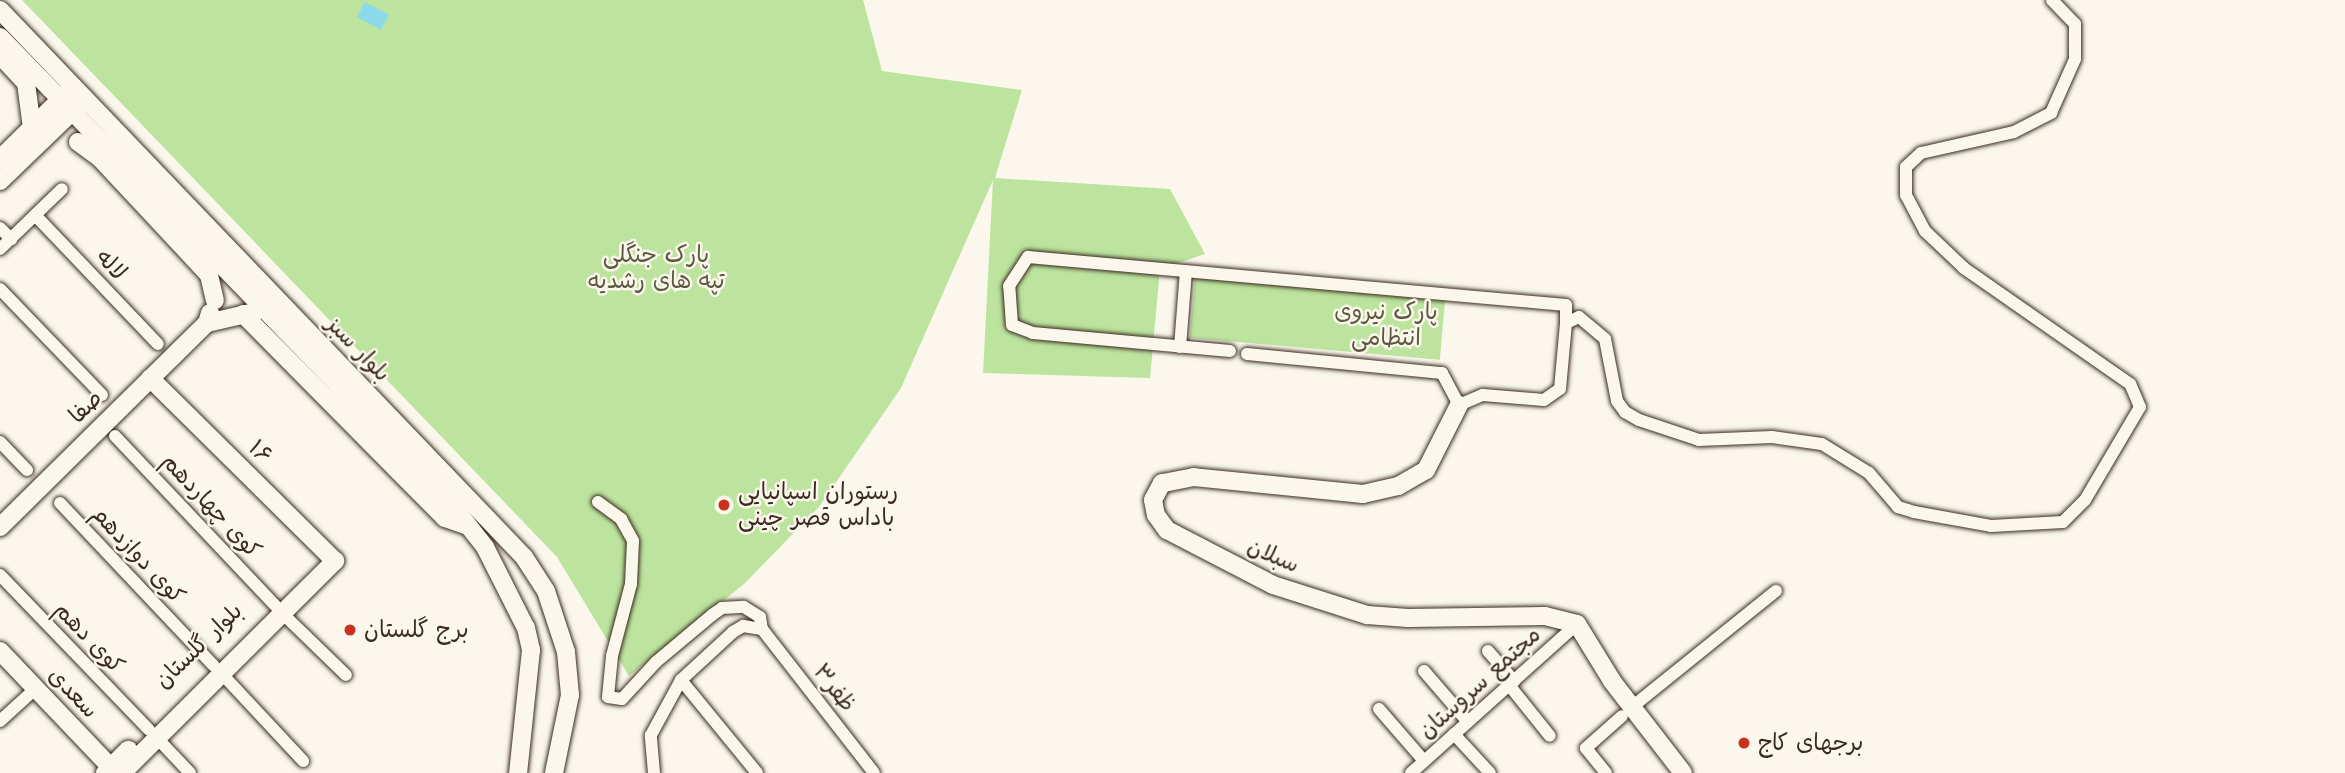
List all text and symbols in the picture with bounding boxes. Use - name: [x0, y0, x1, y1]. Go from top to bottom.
- park label: پارک جنگلی تپه های رشدیه: [587, 241, 725, 295]
- street label: لاله: [90, 244, 132, 286]
- park label: پارک نیروی انتظامی: [1334, 298, 1438, 352]
- street label: بلوار سبز: [320, 310, 396, 388]
- street label: صفا: [64, 385, 108, 429]
- street label: ۱۶: [242, 434, 278, 470]
- street label: کوی چهاردهم: [156, 448, 266, 564]
- place label: رستوران اسپانیایی باداس قصر چینی: [738, 478, 898, 532]
- marker: رستوران اسپانیایی باداس قصر چینی: [716, 497, 732, 513]
- street label: کوی دوازدهم: [86, 500, 190, 610]
- street label: سبلان: [1243, 533, 1303, 579]
- street label: کوی دهم: [48, 596, 130, 680]
- street label: بلوار گلستان: [150, 598, 248, 694]
- place label: برج گلستان: [364, 616, 469, 644]
- street label: مجتمع سروستان: [1413, 621, 1547, 745]
- marker: برج گلستان: [342, 622, 358, 638]
- street label: ظفر۳: [807, 659, 861, 717]
- street label: سعدی: [42, 662, 104, 724]
- place label: برجهای کاج: [1758, 729, 1863, 757]
- marker: برجهای کاج: [1736, 735, 1752, 751]

